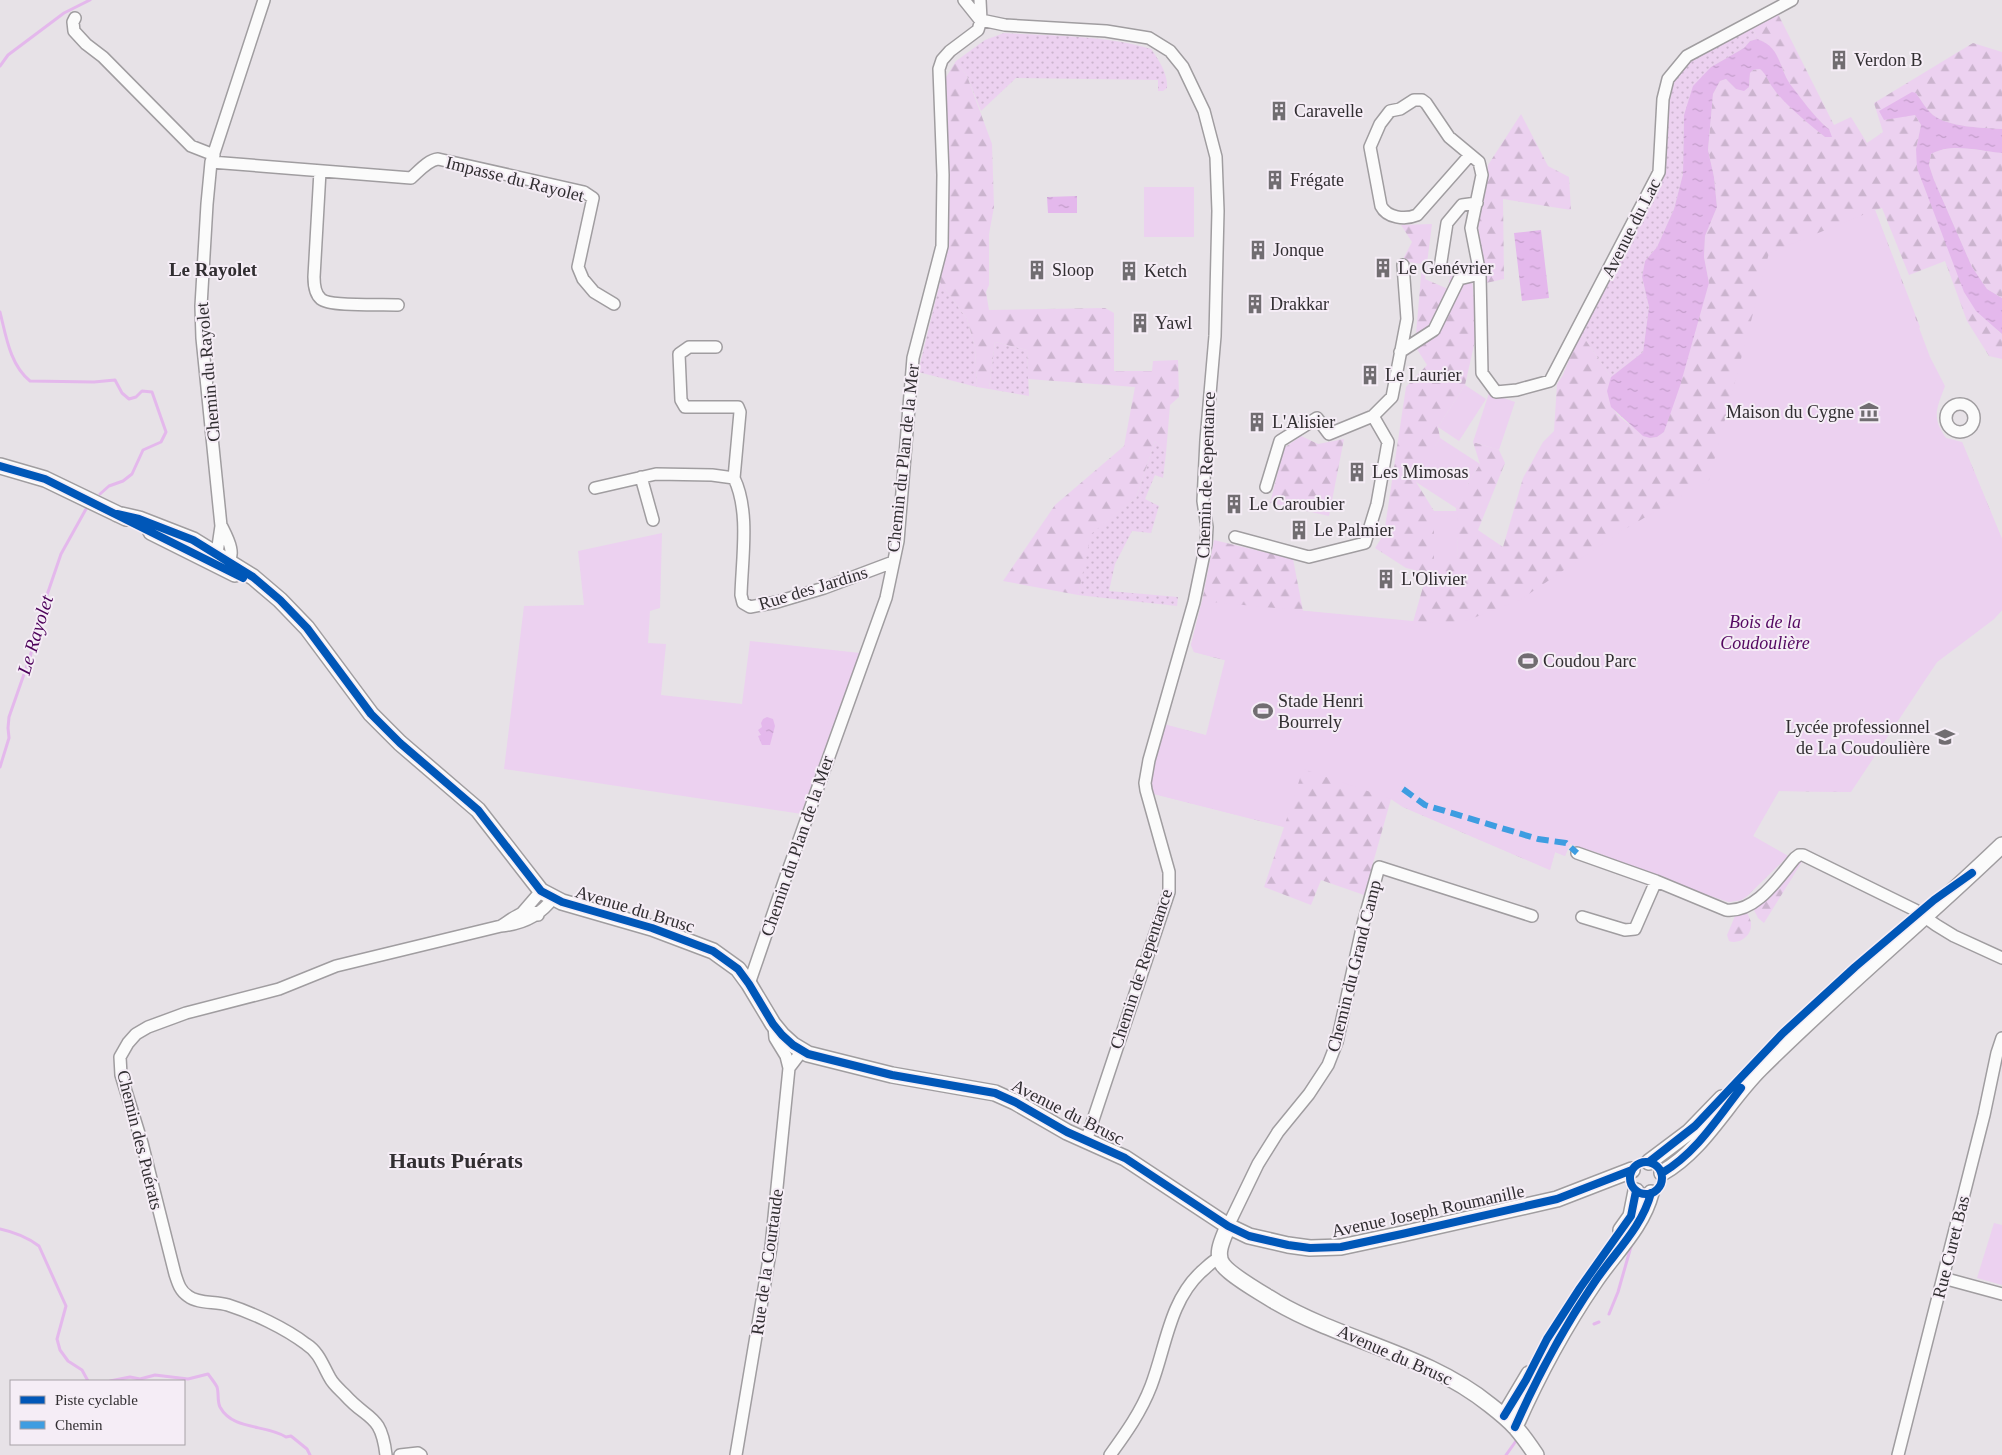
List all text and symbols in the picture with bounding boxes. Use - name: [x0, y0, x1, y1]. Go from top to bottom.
- building icon: Verdon B: [1828, 49, 1850, 71]
- place label: Verdon B: [1854, 50, 1923, 70]
- building icon: Caravelle: [1268, 100, 1290, 122]
- place label: Caravelle: [1294, 101, 1363, 121]
- street label: Impasse du Rayolet: [444, 152, 586, 206]
- building icon: Frégate: [1264, 169, 1286, 191]
- place label: Frégate: [1290, 170, 1344, 190]
- street label: Avenue du Lac: [1597, 175, 1665, 281]
- building icon: Jonque: [1247, 239, 1269, 261]
- place label: Jonque: [1273, 240, 1324, 260]
- building icon: Le Genévrier: [1372, 257, 1394, 279]
- place label: Le Genévrier: [1398, 258, 1493, 278]
- district label: Le Rayolet: [169, 259, 258, 280]
- building icon: Sloop: [1026, 259, 1048, 281]
- place label: Sloop: [1052, 260, 1094, 280]
- building icon: Ketch: [1118, 260, 1140, 282]
- place label: Ketch: [1144, 261, 1187, 281]
- building icon: Drakkar: [1244, 293, 1266, 315]
- place label: Drakkar: [1270, 294, 1329, 314]
- street label: Chemin du Rayolet: [192, 301, 224, 443]
- building icon: Yawl: [1129, 312, 1151, 334]
- place label: Yawl: [1155, 313, 1192, 333]
- street label: Chemin du Plan de la Mer: [883, 363, 923, 553]
- building icon: Le Laurier: [1359, 364, 1381, 386]
- place label: Le Laurier: [1385, 365, 1461, 385]
- street label: Chemin de Repentance: [1193, 391, 1219, 559]
- museum icon: Maison du Cygne: [1858, 401, 1880, 423]
- place label: Maison du Cygne: [1726, 402, 1854, 422]
- building icon: L'Alisier: [1246, 411, 1268, 433]
- place label: L'Alisier: [1272, 412, 1335, 432]
- building icon: Les Mimosas: [1346, 461, 1368, 483]
- place label: Les Mimosas: [1372, 462, 1469, 482]
- building icon: Le Caroubier: [1223, 493, 1245, 515]
- place label: Le Caroubier: [1249, 494, 1344, 514]
- building icon: Le Palmier: [1288, 519, 1310, 541]
- place label: Le Palmier: [1314, 520, 1393, 540]
- street label: Rue des Jardins: [756, 562, 870, 614]
- building icon: L'Olivier: [1375, 568, 1397, 590]
- place label: L'Olivier: [1401, 569, 1466, 589]
- water label: Le Rayolet: [13, 592, 57, 678]
- park label: Bois de la Coudoulière: [1720, 612, 1810, 653]
- sports icon: Coudou Parc: [1517, 650, 1539, 672]
- place label: Coudou Parc: [1543, 651, 1637, 671]
- place label: Stade Henri Bourrely: [1278, 691, 1363, 732]
- sports icon: Stade Henri Bourrely: [1252, 700, 1274, 722]
- place label: Lycée professionnel de La Coudoulière: [1786, 717, 1930, 758]
- school or university icon: Lycée professionnel de La Coudoulière: [1934, 726, 1956, 748]
- street label: Chemin du Plan de la Mer: [757, 753, 837, 939]
- street label: Chemin du Grand Camp: [1323, 878, 1385, 1054]
- street label: Avenue du Brusc: [573, 881, 697, 937]
- street label: Chemin de Repentance: [1106, 887, 1176, 1051]
- street label: Chemin des Puérats: [113, 1068, 167, 1212]
- street label: Avenue du Brusc: [1008, 1075, 1128, 1149]
- district label: Hauts Puérats: [389, 1148, 523, 1173]
- street label: Avenue Joseph Roumanille: [1330, 1181, 1526, 1241]
- street label: Rue de la Courtaude: [747, 1188, 787, 1336]
- street label: Rue Curet Bas: [1929, 1194, 1973, 1300]
- street label: Avenue du Brusc: [1334, 1321, 1456, 1389]
- legend: [10, 1380, 185, 1445]
- text: Piste cyclable: [55, 1392, 138, 1408]
- text: Chemin: [55, 1417, 103, 1433]

